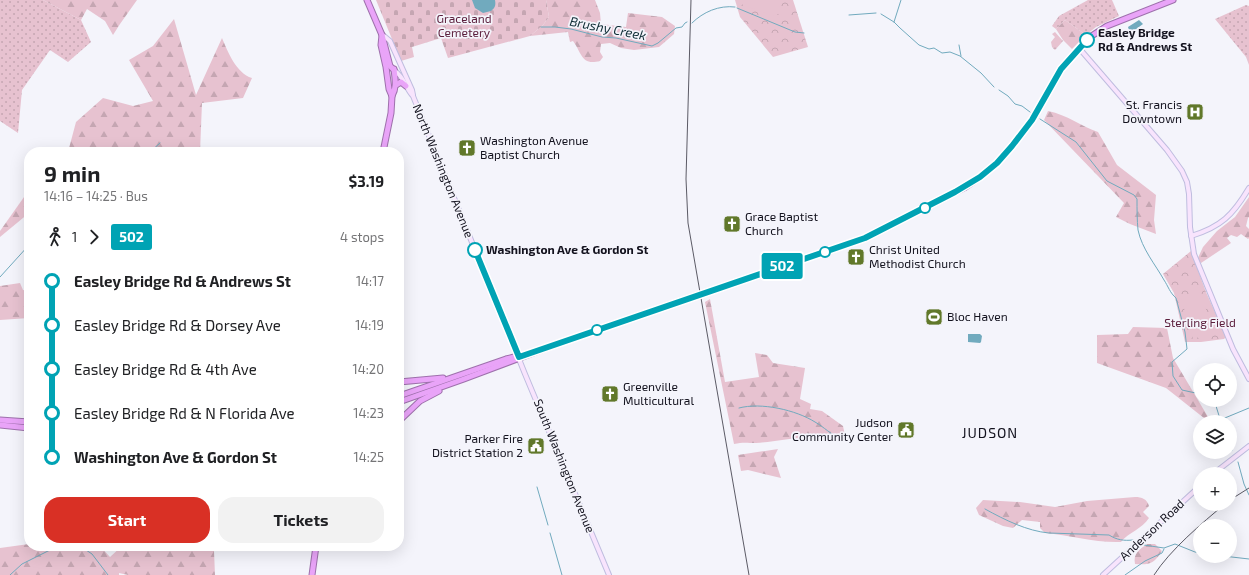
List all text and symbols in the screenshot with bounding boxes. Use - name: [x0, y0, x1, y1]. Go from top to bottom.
- park label: Graceland Cemetery: [436, 11, 492, 39]
- water label: Brushy Creek: [568, 13, 648, 43]
- place label: Easley Bridge Rd & Andrews St: [1098, 25, 1192, 53]
- marker: Easley Bridge Rd & Andrews St: [1079, 32, 1095, 48]
- place label: St. Francis Downtown: [1122, 97, 1182, 125]
- street label: North Washington Avenue: [411, 102, 477, 239]
- hospital icon: St. Francis Downtown: [1185, 102, 1205, 122]
- place label: Washington Avenue Baptist Church: [480, 133, 589, 161]
- church icon: Washington Avenue Baptist Church: [457, 138, 477, 158]
- text: 9 min: [44, 160, 100, 186]
- text: $3.19: [348, 172, 384, 190]
- text: 14:16 – 14:25 · Bus: [44, 188, 148, 204]
- unlabelled marker: [919, 202, 931, 214]
- place label: Grace Baptist Church: [745, 209, 818, 237]
- church icon: Grace Baptist Church: [722, 214, 742, 234]
- icon: walk: [44, 226, 66, 248]
- icon: forward: [83, 226, 105, 248]
- text: 502: [119, 228, 144, 245]
- text: 1: [72, 229, 77, 245]
- text: 4 stops: [340, 229, 384, 245]
- marker: Washington Ave & Gordon St: [467, 242, 483, 258]
- place label: Washington Ave & Gordon St: [486, 242, 648, 256]
- place label: Christ United Methodist Church: [869, 242, 966, 270]
- unlabelled marker: [819, 246, 831, 258]
- church icon: Christ United Methodist Church: [846, 247, 866, 267]
- line badge: 502: [759, 253, 805, 279]
- text: 502: [770, 257, 794, 274]
- text: Easley Bridge Rd & Andrews St: [74, 272, 291, 290]
- text: 14:17: [356, 273, 384, 289]
- sports icon: Bloc Haven: [924, 307, 944, 327]
- place label: Bloc Haven: [947, 309, 1008, 323]
- park label: Sterling Field: [1164, 315, 1236, 329]
- text: Easley Bridge Rd & Dorsey Ave: [74, 316, 281, 334]
- text: 14:19: [355, 317, 384, 333]
- unlabelled marker: [591, 324, 603, 336]
- text: Easley Bridge Rd & 4th Ave: [74, 360, 257, 378]
- text: 14:20: [353, 361, 384, 377]
- map controls: [1193, 363, 1237, 563]
- button: locate: [1193, 363, 1237, 407]
- place label: Greenville Multicultural: [623, 379, 694, 407]
- church icon: Greenville Multicultural: [600, 384, 620, 404]
- street label: South Washington Avenue: [532, 397, 598, 535]
- text: Easley Bridge Rd & N Florida Ave: [74, 404, 295, 422]
- text: 14:23: [353, 405, 384, 421]
- place label: Judson Community Center: [792, 415, 893, 443]
- button: layers: [1193, 415, 1237, 459]
- public building icon: Judson Community Center: [896, 420, 916, 440]
- district label: JUDSON: [962, 424, 1018, 441]
- place label: Parker Fire District Station 2: [432, 431, 523, 459]
- public building icon: Parker Fire District Station 2: [526, 436, 546, 456]
- text: Washington Ave & Gordon St: [74, 448, 277, 466]
- text: 14:25: [353, 449, 384, 465]
- button: +: [1193, 467, 1237, 511]
- street label: Anderson Road: [1116, 496, 1186, 563]
- button: Start: [44, 497, 210, 543]
- button: Tickets: [218, 497, 384, 543]
- button: −: [1193, 519, 1237, 563]

